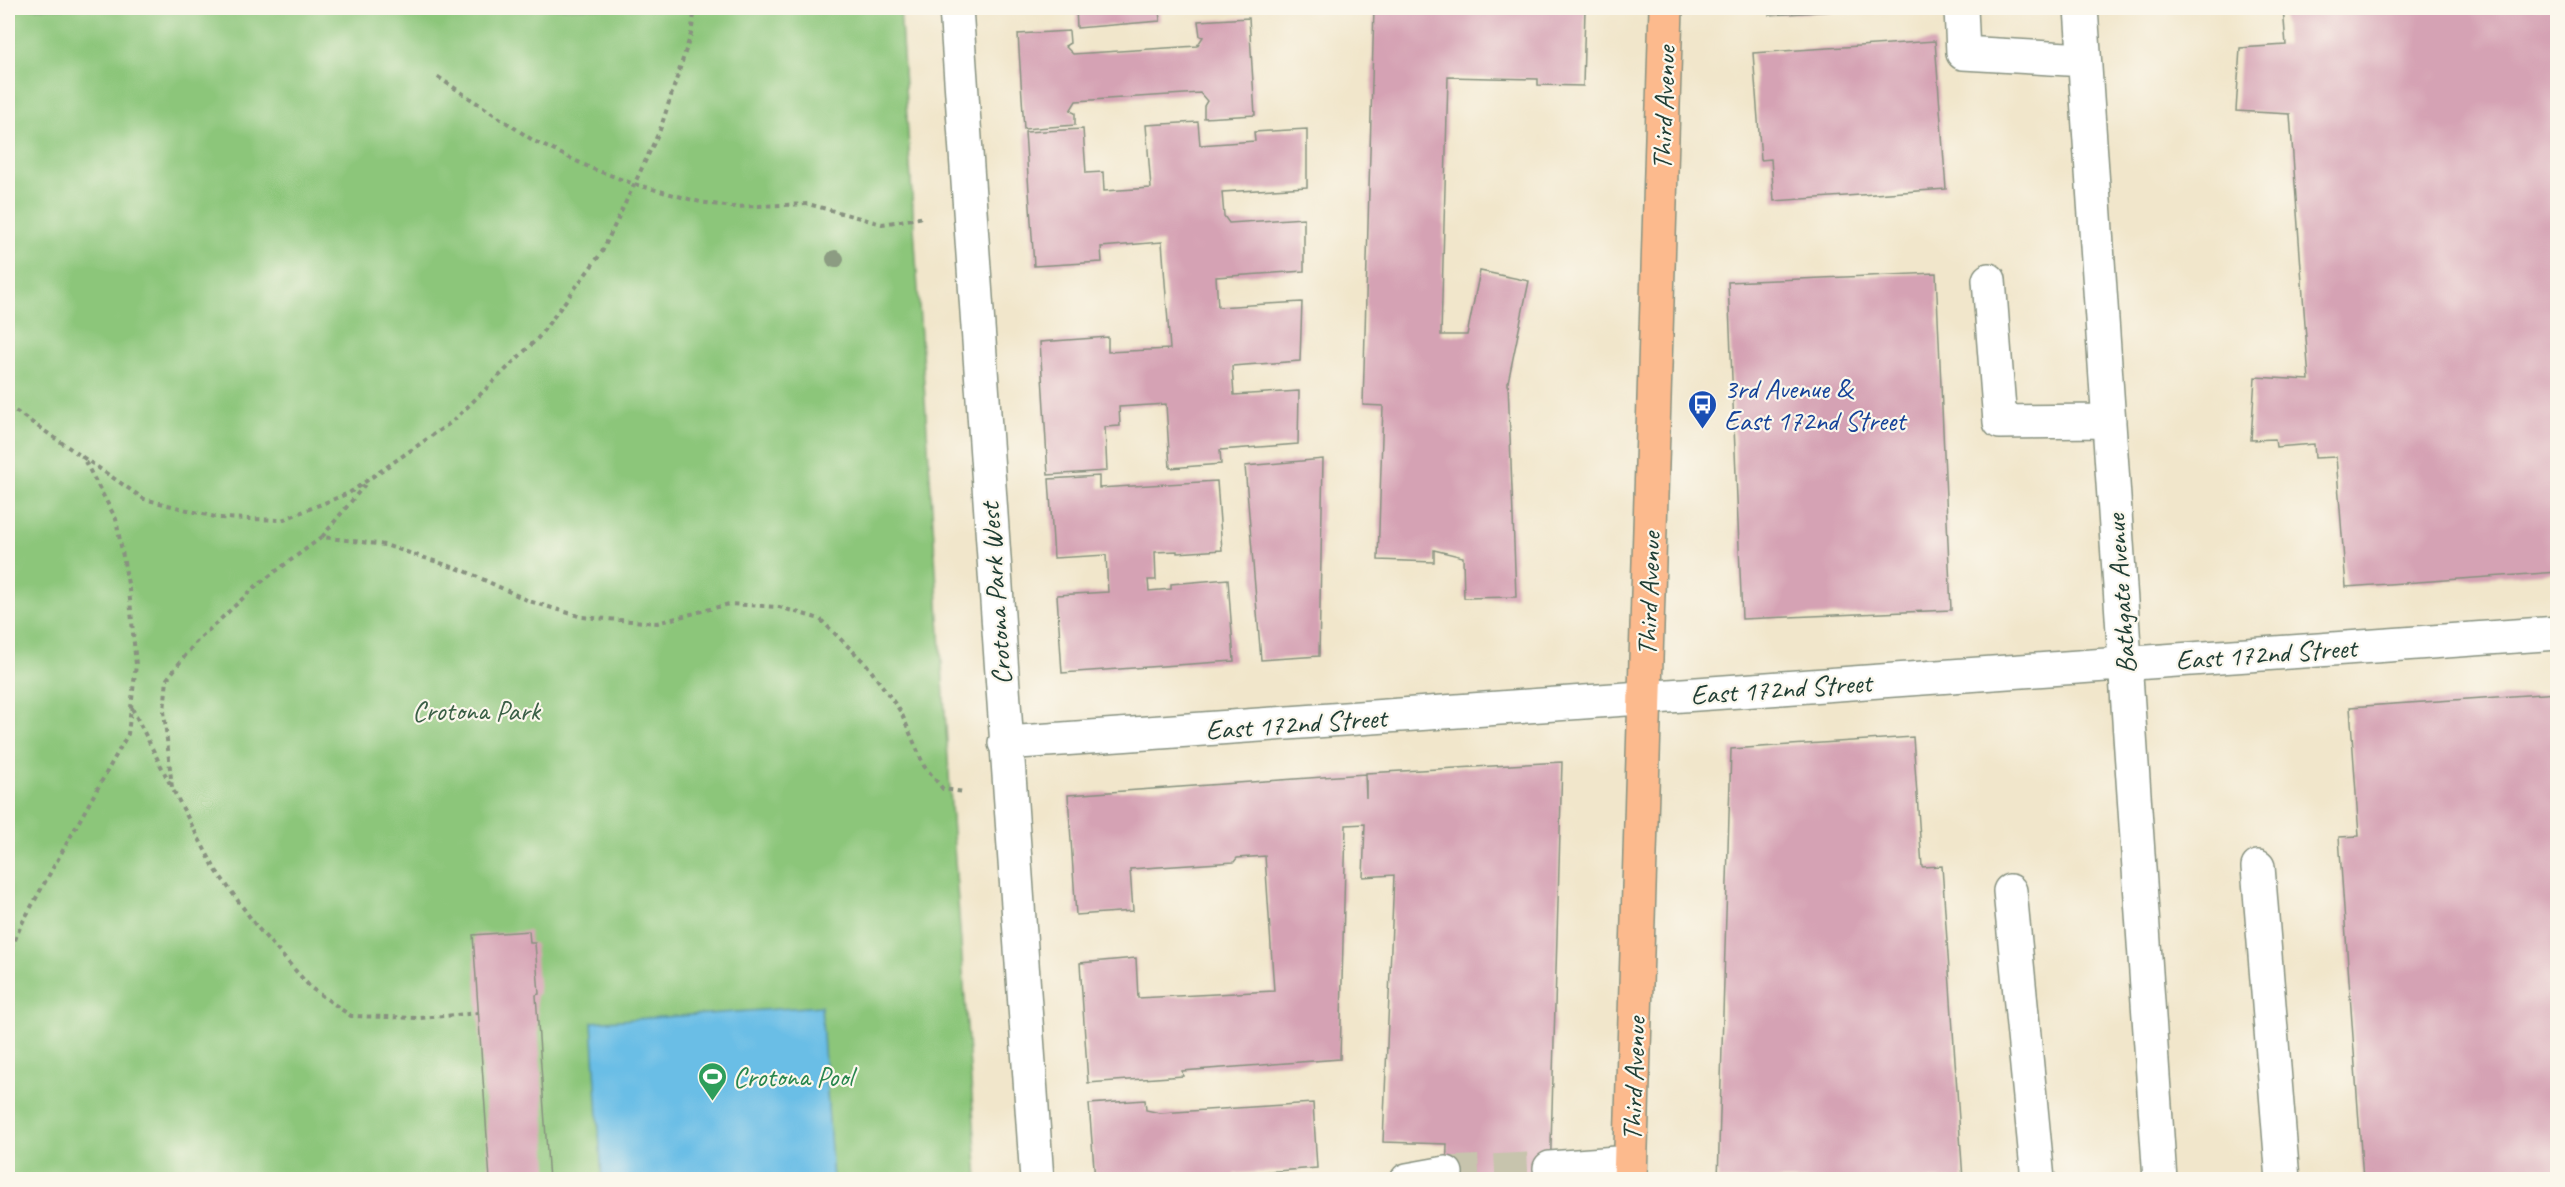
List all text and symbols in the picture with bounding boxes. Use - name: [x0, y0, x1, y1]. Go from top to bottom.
- street label: Third Avenue: [1644, 44, 1683, 171]
- place label: 3rd Avenue & East 172nd Street: [1724, 371, 1908, 438]
- bus stop icon: 3rd Avenue & East 172nd Street: [1687, 388, 1719, 430]
- street label: Crotona Park West: [971, 499, 1019, 686]
- street label: Bathgate Avenue: [2097, 511, 2144, 675]
- street label: Third Avenue: [1629, 530, 1668, 657]
- street label: East 172nd Street: [2174, 630, 2360, 677]
- street label: East 172nd Street: [1689, 665, 1875, 712]
- park label: Crotona Park: [412, 693, 542, 728]
- street label: East 172nd Street: [1204, 700, 1390, 747]
- street label: Third Avenue: [1614, 1015, 1653, 1142]
- place label: Crotona Pool: [733, 1059, 858, 1094]
- sports icon: Crotona Pool: [696, 1060, 728, 1102]

